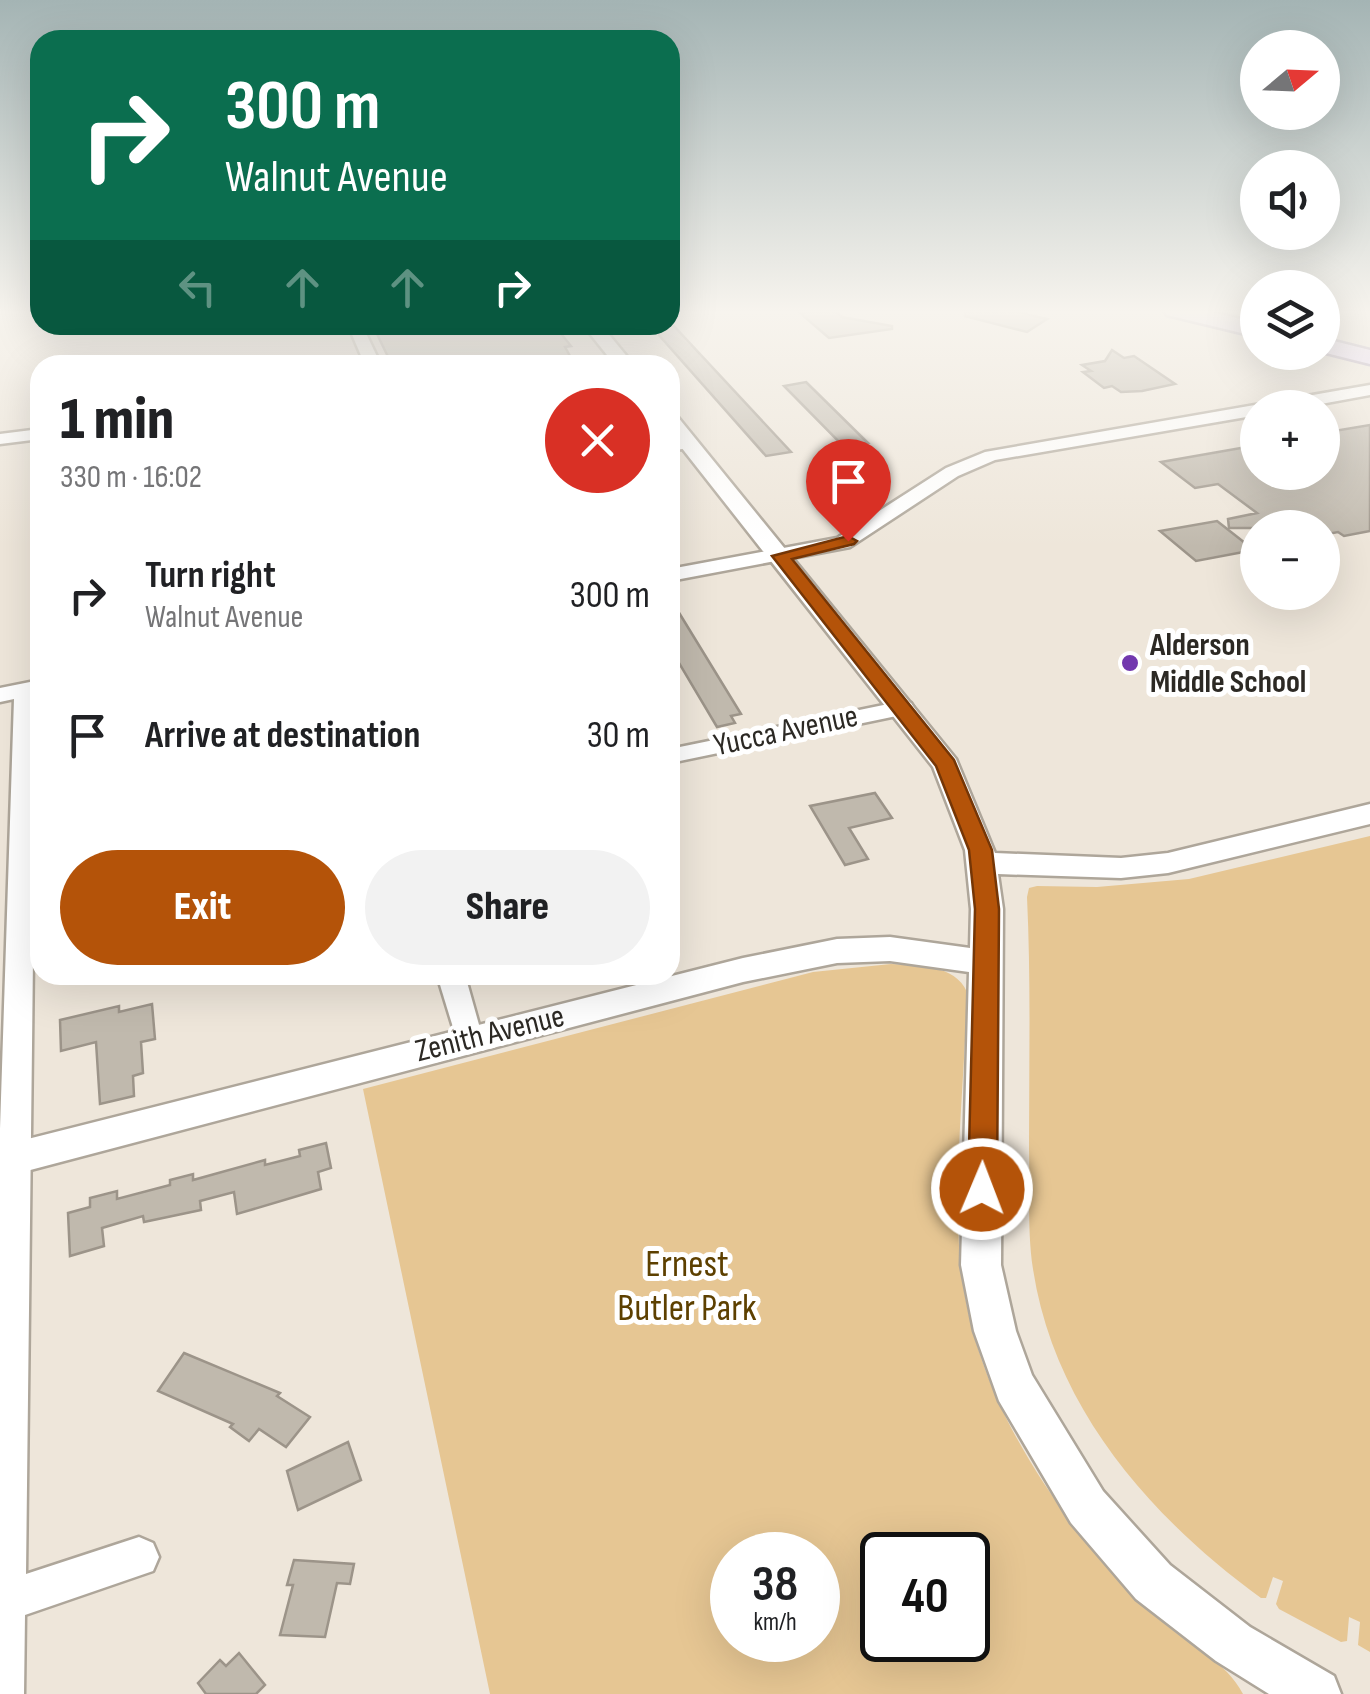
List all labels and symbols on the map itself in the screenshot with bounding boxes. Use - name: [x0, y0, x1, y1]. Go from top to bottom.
- north arrow: [1240, 30, 1340, 130]
- pin: [806, 439, 891, 542]
- place label: Alderson Middle School: [1149, 626, 1306, 702]
- marker: Alderson Middle School: [1119, 652, 1141, 674]
- street label: Yucca Avenue: [710, 697, 862, 765]
- street label: Zenith Avenue: [412, 997, 568, 1071]
- position arrow: [930, 1137, 1034, 1241]
- park label: Ernest Butler Park: [617, 1242, 757, 1331]
- speed limit sign: 40: [860, 1532, 990, 1662]

